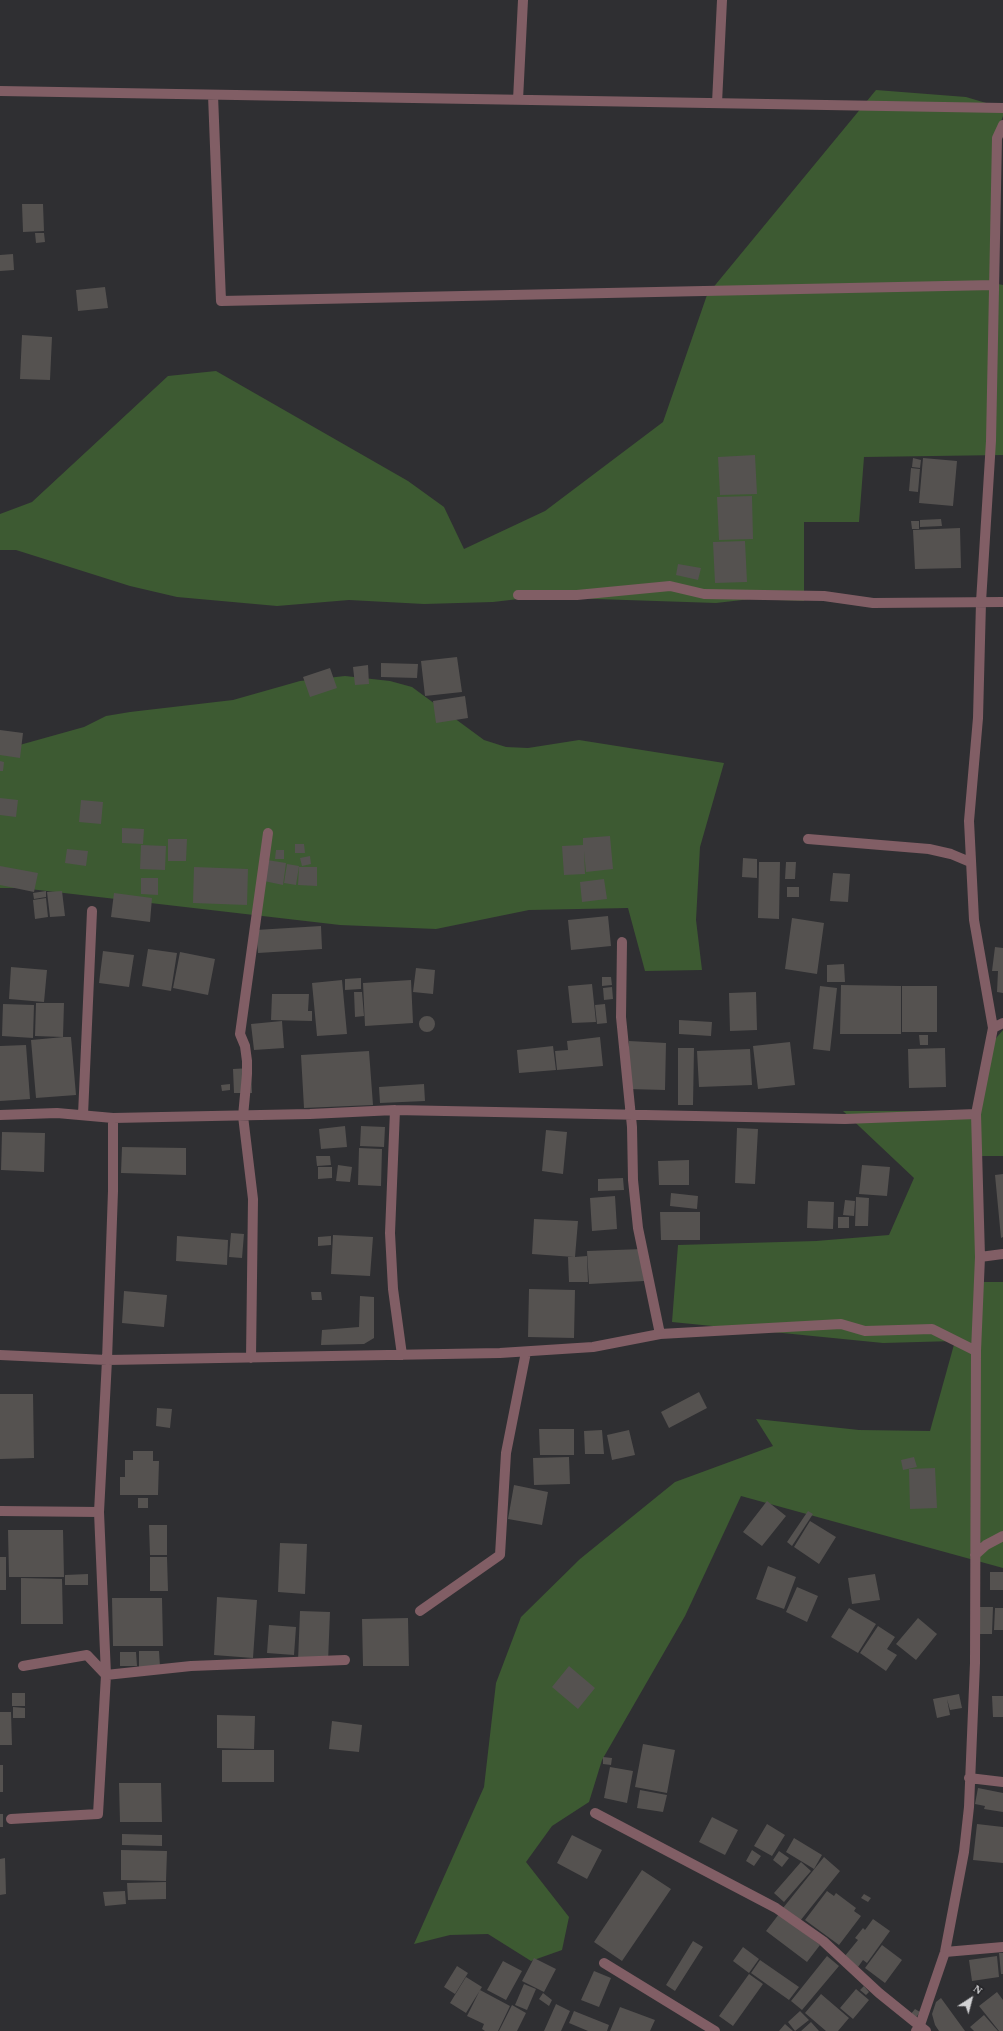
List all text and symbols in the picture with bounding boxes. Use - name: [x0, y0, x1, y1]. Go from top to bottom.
- north arrow: [951, 1979, 991, 2019]
- text: N: [971, 1982, 985, 1996]

